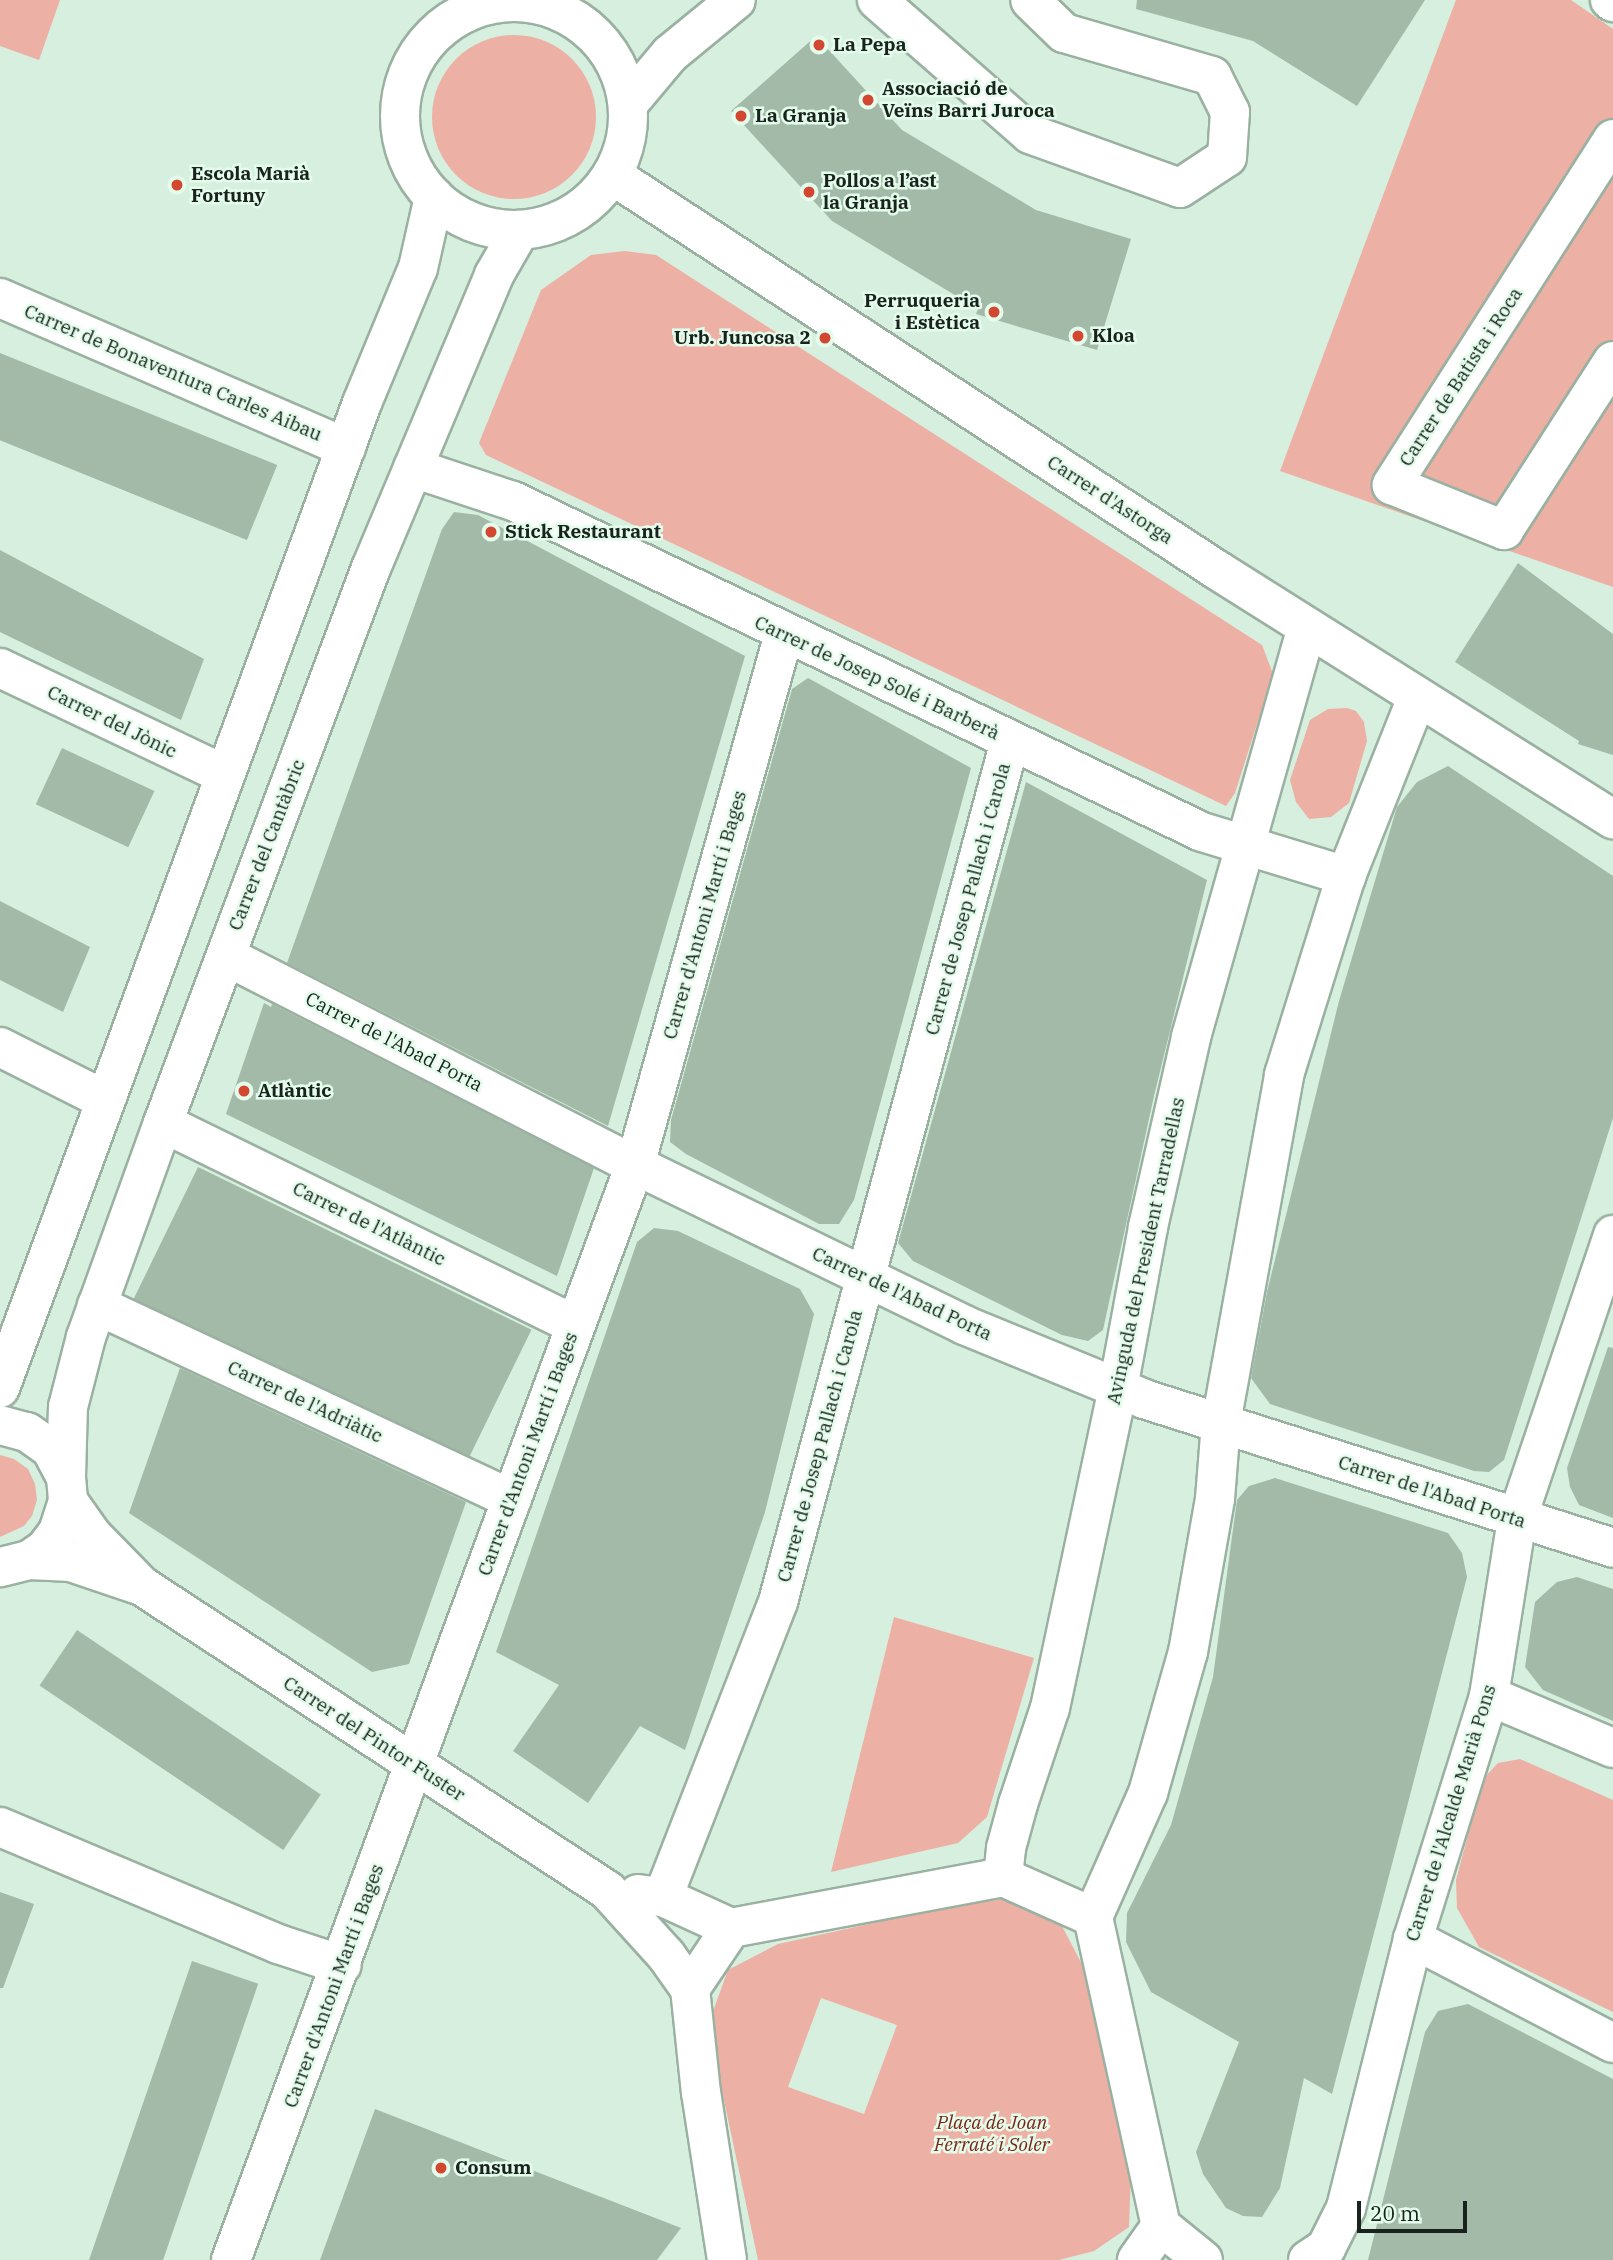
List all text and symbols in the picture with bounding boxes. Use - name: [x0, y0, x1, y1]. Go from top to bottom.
- place label: La Pepa: [833, 34, 907, 56]
- marker: La Pepa: [811, 37, 827, 53]
- place label: Associació de Veïns Barri Juroca: [882, 78, 1055, 122]
- marker: Associació de Veïns Barri Juroca: [860, 92, 876, 108]
- place label: La Granja: [755, 105, 847, 127]
- marker: La Granja: [733, 108, 749, 124]
- place label: Escola Marià Fortuny: [191, 163, 310, 207]
- place label: Pollos a l’ast la Granja: [823, 170, 936, 214]
- marker: Escola Marià Fortuny: [169, 177, 185, 193]
- marker: Pollos a l’ast la Granja: [801, 184, 817, 200]
- street label: Carrer de Batista i Roca: [1395, 283, 1527, 471]
- place label: Perruqueria i Estètica: [864, 290, 980, 334]
- street label: Carrer de Bonaventura Carles Aibau: [21, 300, 325, 446]
- marker: Perruqueria i Estètica: [986, 304, 1002, 320]
- place label: Kloa: [1092, 325, 1135, 347]
- place label: Urb. Juncosa 2: [674, 327, 811, 349]
- marker: Kloa: [1070, 328, 1086, 344]
- marker: Urb. Juncosa 2: [817, 330, 833, 346]
- street label: Carrer d'Astorga: [1043, 451, 1177, 549]
- place label: Stick Restaurant: [505, 521, 661, 543]
- marker: Stick Restaurant: [483, 524, 499, 540]
- street label: Carrer de Josep Solé i Barberà: [751, 611, 1003, 745]
- street label: Carrer del Jònic: [43, 681, 181, 763]
- street label: Carrer del Cantàbric: [224, 756, 310, 934]
- street label: Carrer de Josep Pallach i Carola: [921, 760, 1015, 1038]
- street label: Carrer d'Antoni Martí i Bages: [659, 788, 751, 1042]
- street label: Carrer de l'Abad Porta: [302, 987, 486, 1097]
- place label: Atlàntic: [258, 1080, 332, 1102]
- marker: Atlàntic: [236, 1083, 252, 1099]
- street label: Avinguda del President Tarradellas: [1102, 1095, 1190, 1407]
- street label: Carrer de l'Atlàntic: [289, 1177, 449, 1271]
- street label: Carrer de l'Abad Porta: [808, 1242, 996, 1346]
- street label: Carrer de Josep Pallach i Carola: [773, 1307, 867, 1585]
- street label: Carrer d'Antoni Martí i Bages: [473, 1329, 583, 1579]
- street label: Carrer de l'Adriàtic: [224, 1356, 386, 1448]
- street label: Carrer de l'Abad Porta: [1335, 1451, 1529, 1533]
- street label: Carrer del Pintor Fuster: [279, 1672, 469, 1806]
- street label: Carrer de l'Alcalde Marià Pons: [1401, 1682, 1501, 1944]
- street label: Carrer d'Antoni Martí i Bages: [279, 1861, 389, 2111]
- park label: Plaça de Joan Ferraté i Soler: [934, 2112, 1050, 2156]
- place label: Consum: [455, 2157, 531, 2179]
- marker: Consum: [433, 2160, 449, 2176]
- scale bar: [1361, 2186, 1471, 2230]
- text: 20 m: [1370, 2199, 1420, 2227]

